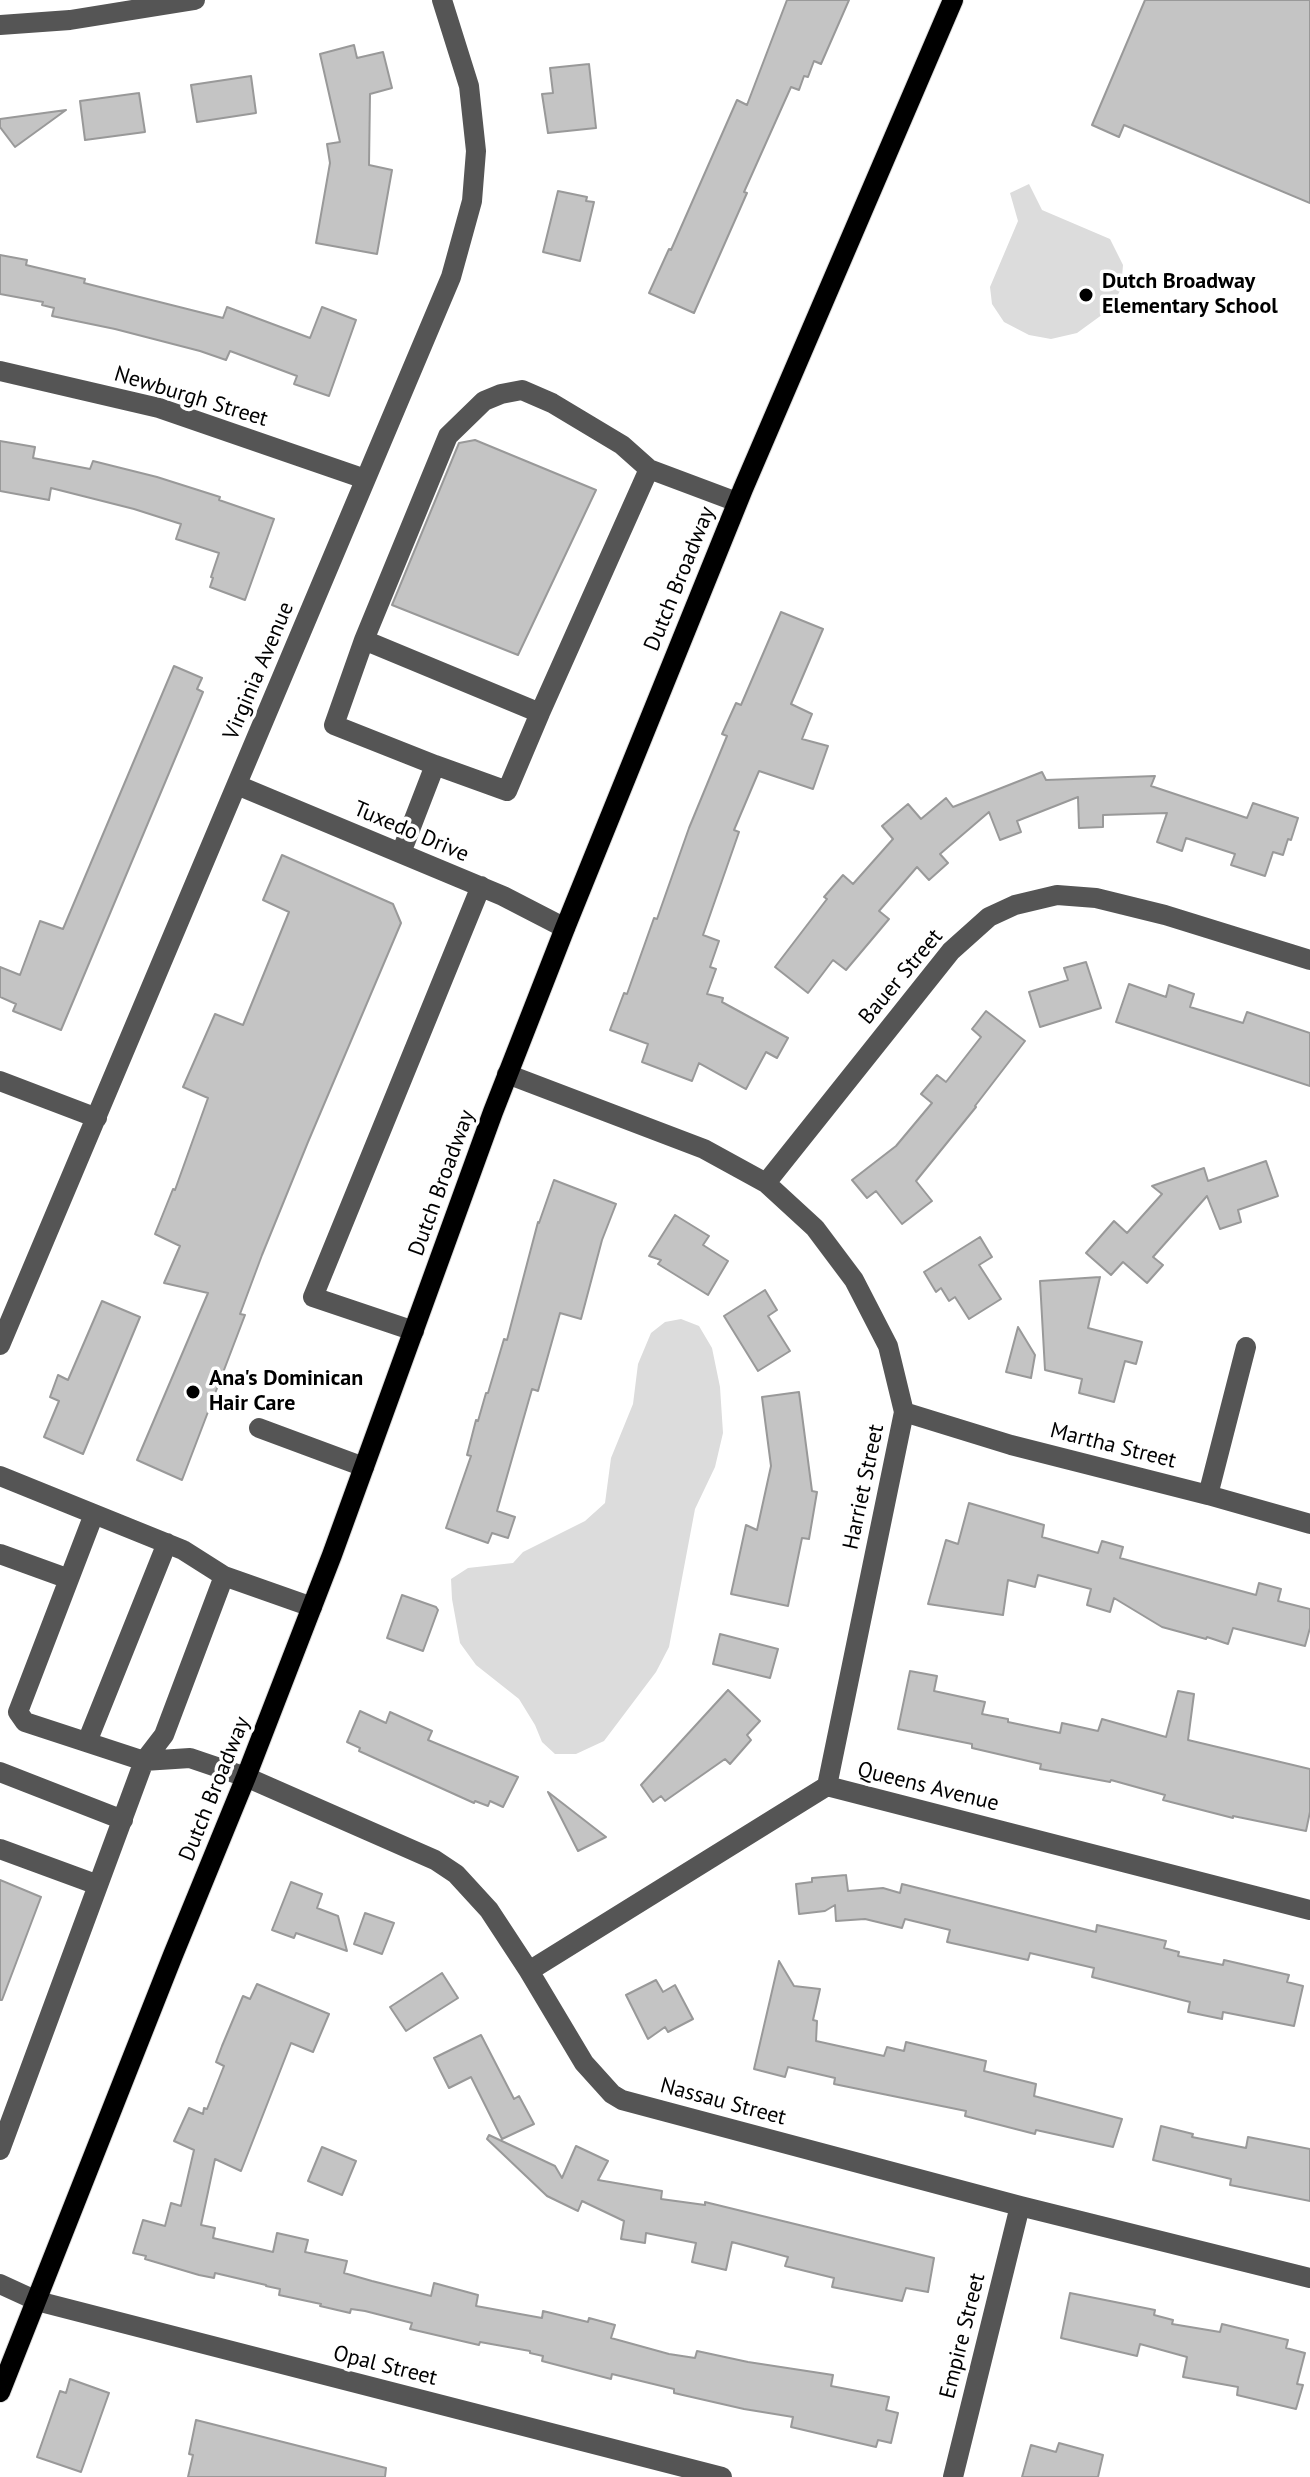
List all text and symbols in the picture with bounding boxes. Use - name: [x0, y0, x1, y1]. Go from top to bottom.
- place label: Dutch Broadway Elementary School: [1102, 269, 1278, 320]
- marker: Dutch Broadway Elementary School: [1077, 286, 1095, 304]
- street label: Newburgh Street: [111, 361, 271, 433]
- street label: Dutch Broadway: [639, 503, 721, 655]
- street label: Virginia Avenue: [218, 598, 300, 744]
- street label: Tuxedo Drive: [349, 796, 473, 868]
- street label: Bauer Street: [853, 924, 949, 1030]
- street label: Dutch Broadway: [403, 1106, 481, 1260]
- place label: Ana's Dominican Hair Care: [209, 1366, 363, 1418]
- marker: Ana's Dominican Hair Care: [184, 1383, 202, 1401]
- street label: Martha Street: [1047, 1418, 1179, 1474]
- street label: Harriet Street: [838, 1422, 890, 1552]
- street label: Dutch Broadway: [174, 1713, 256, 1865]
- street label: Queens Avenue: [855, 1757, 1001, 1817]
- street label: Nassau Street: [657, 2073, 789, 2131]
- street label: Empire Street: [935, 2271, 991, 2401]
- street label: Opal Street: [330, 2340, 440, 2392]

